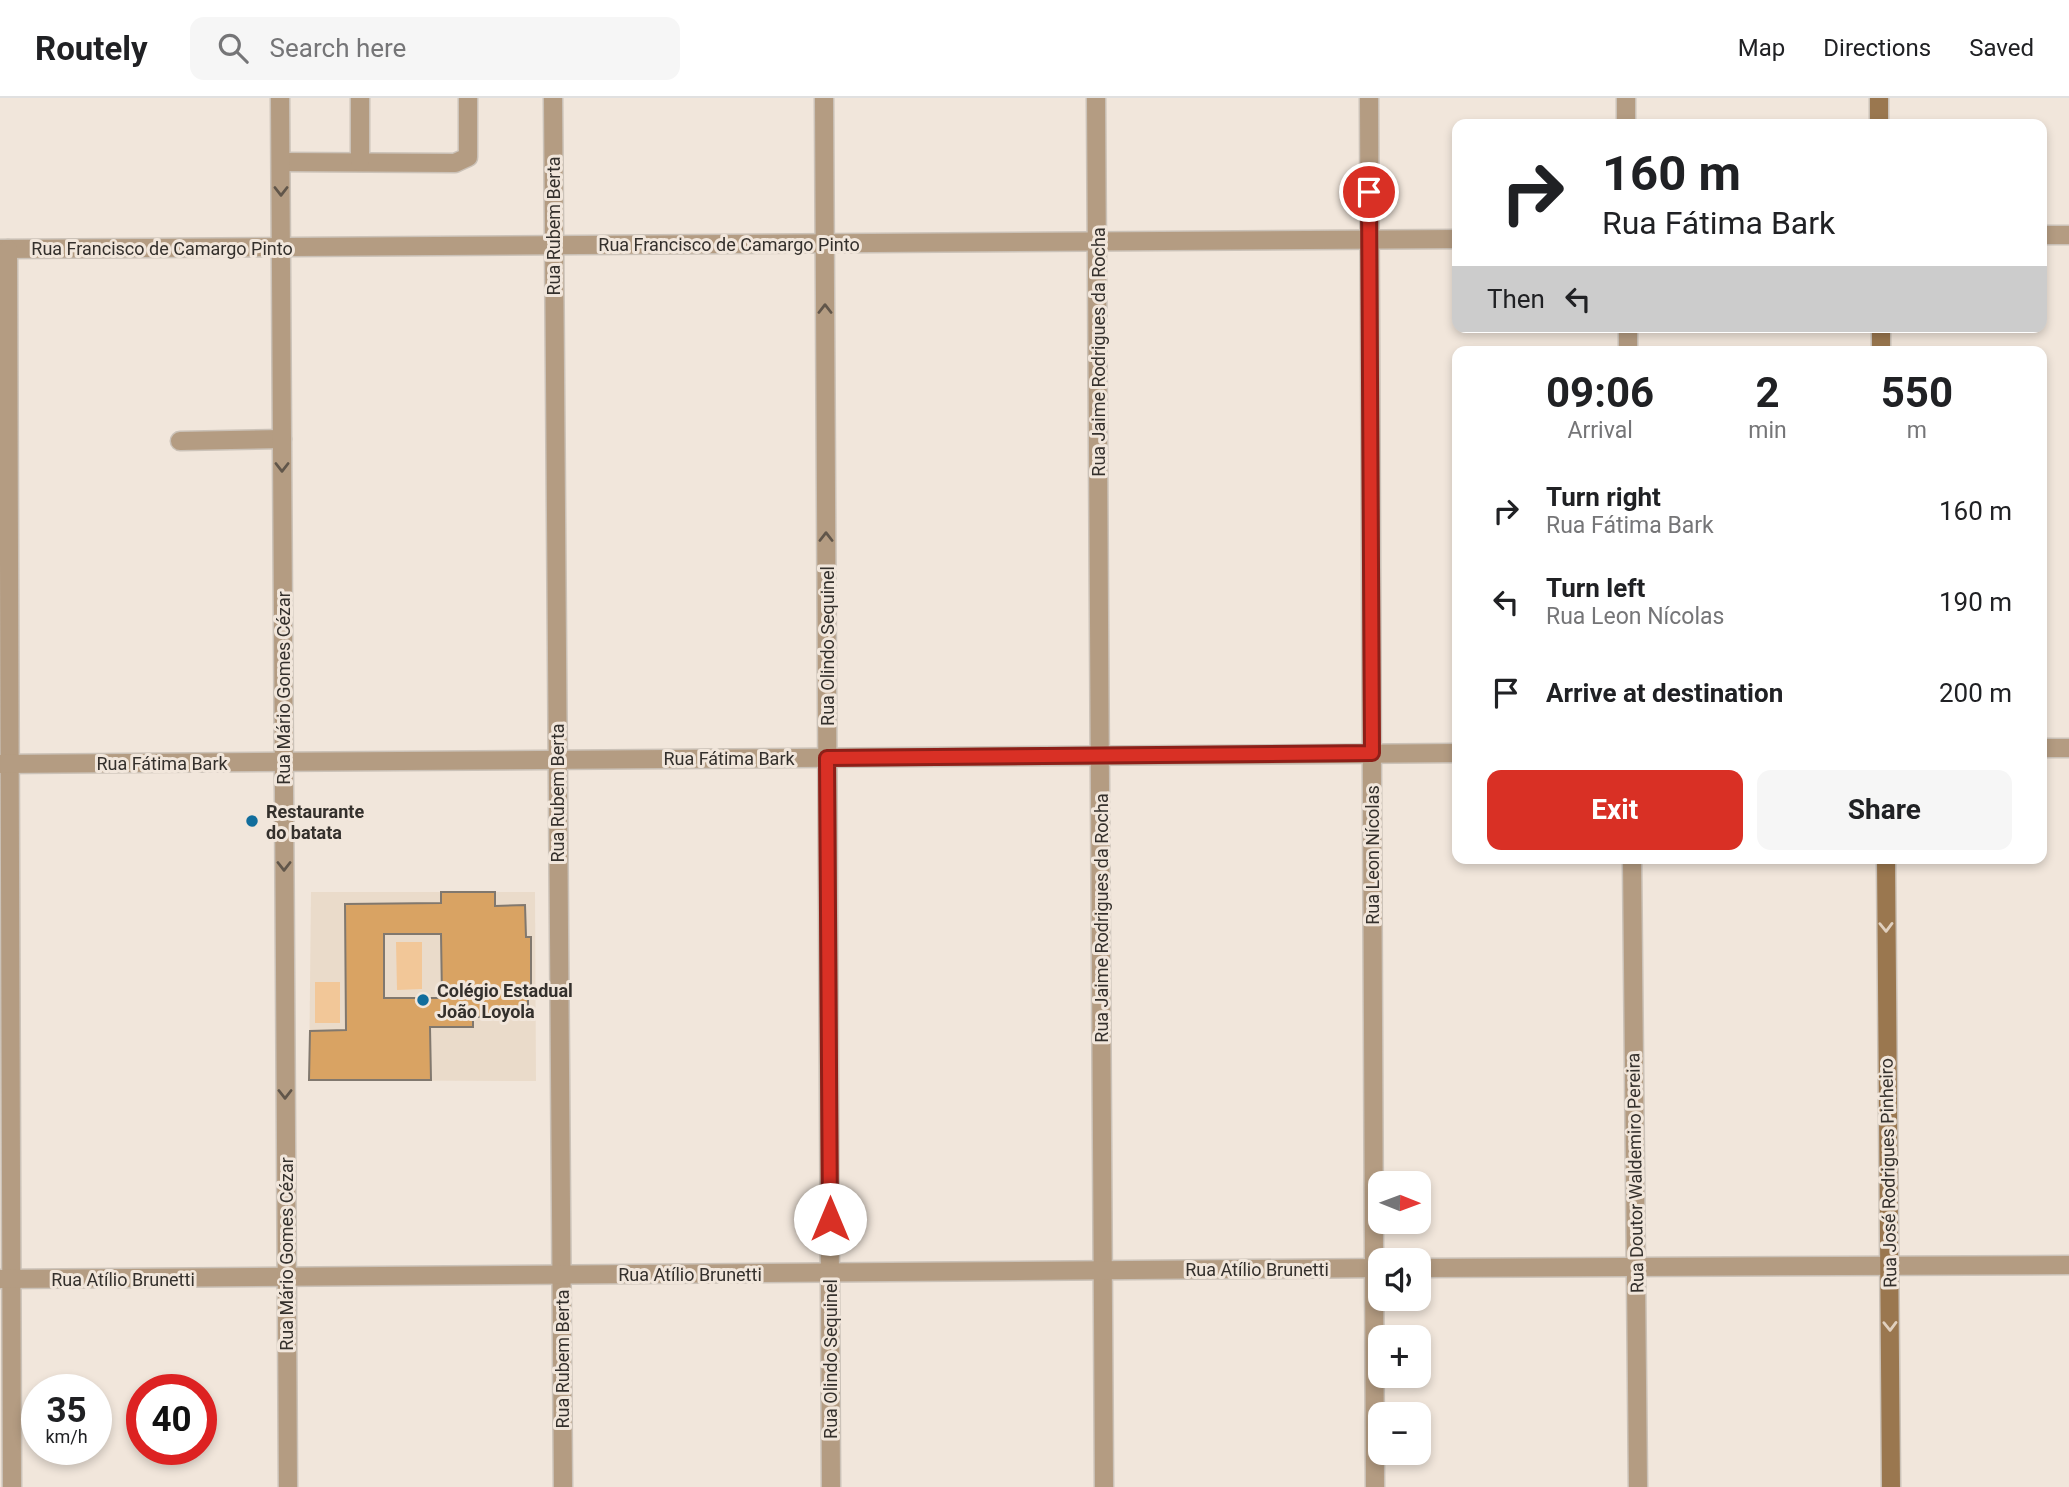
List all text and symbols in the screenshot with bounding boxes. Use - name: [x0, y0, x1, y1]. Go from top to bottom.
- search box: [190, 17, 680, 80]
- text: Routely: [35, 29, 148, 68]
- icon: search: [214, 29, 252, 67]
- text: Search here: [270, 33, 406, 63]
- text: Map: [1738, 34, 1785, 62]
- text: Directions: [1823, 34, 1931, 62]
- text: Saved: [1969, 34, 2034, 62]
- text: 160 m: [1602, 145, 1741, 202]
- icon: right: [1487, 147, 1578, 238]
- street label: Rua Rubem Berta: [543, 156, 564, 296]
- pin: [1339, 162, 1399, 222]
- icon: arrive: [1350, 173, 1388, 211]
- one-way arrow: [273, 186, 289, 196]
- text: Rua Fátima Bark: [1602, 204, 1835, 242]
- street label: Rua Jaime Rodrigues da Rocha: [1088, 227, 1109, 477]
- street label: Rua Francisco de Camargo Pinto: [598, 234, 860, 255]
- street label: Rua Francisco de Camargo Pinto: [31, 238, 293, 259]
- icon: left: [1559, 280, 1597, 318]
- text: Then: [1487, 284, 1545, 314]
- one-way arrow: [817, 304, 833, 314]
- text: 09:06: [1546, 368, 1654, 417]
- text: 2: [1755, 368, 1780, 417]
- text: 550: [1881, 368, 1953, 417]
- text: Arrival: [1567, 417, 1633, 444]
- text: min: [1748, 417, 1787, 444]
- text: m: [1907, 417, 1927, 444]
- one-way arrow: [274, 462, 290, 473]
- text: Turn right: [1546, 482, 1661, 512]
- icon: right: [1487, 492, 1525, 530]
- text: 160 m: [1939, 496, 2012, 526]
- text: Rua Fátima Bark: [1546, 512, 1714, 539]
- one-way arrow: [818, 531, 834, 542]
- street label: Rua Olindo Sequinel: [817, 566, 838, 726]
- text: Turn left: [1546, 573, 1645, 603]
- icon: left: [1487, 583, 1525, 621]
- text: 190 m: [1939, 587, 2012, 617]
- street label: Rua Mário Gomes Cézar: [273, 591, 294, 785]
- text: Rua Leon Nícolas: [1546, 603, 1724, 630]
- icon: arrive: [1487, 674, 1525, 712]
- text: Arrive at destination: [1546, 678, 1783, 708]
- text: 200 m: [1939, 678, 2012, 708]
- street label: Rua Rubem Berta: [547, 723, 568, 863]
- street label: Rua Fátima Bark: [663, 748, 795, 769]
- street label: Rua Fátima Bark: [96, 753, 228, 774]
- button: Exit: [1487, 770, 1743, 850]
- button: Share: [1757, 770, 2012, 850]
- street label: Rua Leon Nícolas: [1362, 785, 1383, 925]
- street label: Rua Jaime Rodrigues da Rocha: [1091, 793, 1112, 1043]
- place label: Restaurante do batata: [266, 801, 364, 843]
- marker: Restaurante do batata: [244, 813, 260, 829]
- one-way arrow: [276, 861, 292, 872]
- one-way arrow: [1878, 923, 1894, 933]
- place label: Colégio Estadual João Loyola: [437, 980, 573, 1022]
- marker: Colégio Estadual João Loyola: [415, 992, 431, 1008]
- street label: Rua Doutor Waldemiro Pereira: [1622, 1053, 1648, 1293]
- street label: Rua José Rodrigues Pinheiro: [1875, 1058, 1901, 1288]
- one-way arrow: [278, 1088, 293, 1099]
- street label: Rua Mário Gomes Cézar: [276, 1157, 297, 1351]
- north arrow: [1368, 1171, 1432, 1234]
- map controls: [1368, 1171, 1431, 1465]
- position arrow: [793, 1182, 867, 1256]
- button: sound: [1368, 1248, 1431, 1311]
- street label: Rua Atílio Brunetti: [1185, 1259, 1329, 1280]
- street label: Rua Atílio Brunetti: [618, 1264, 762, 1285]
- street label: Rua Atílio Brunetti: [51, 1269, 195, 1290]
- street label: Rua Olindo Sequinel: [820, 1279, 841, 1439]
- street label: Rua Rubem Berta: [552, 1289, 573, 1429]
- one-way arrow: [1882, 1322, 1898, 1332]
- button: +: [1368, 1325, 1431, 1388]
- speed limit sign: 40: [126, 1374, 217, 1465]
- text: 35: [46, 1390, 87, 1431]
- button: −: [1368, 1402, 1431, 1465]
- text: km/h: [45, 1426, 88, 1447]

